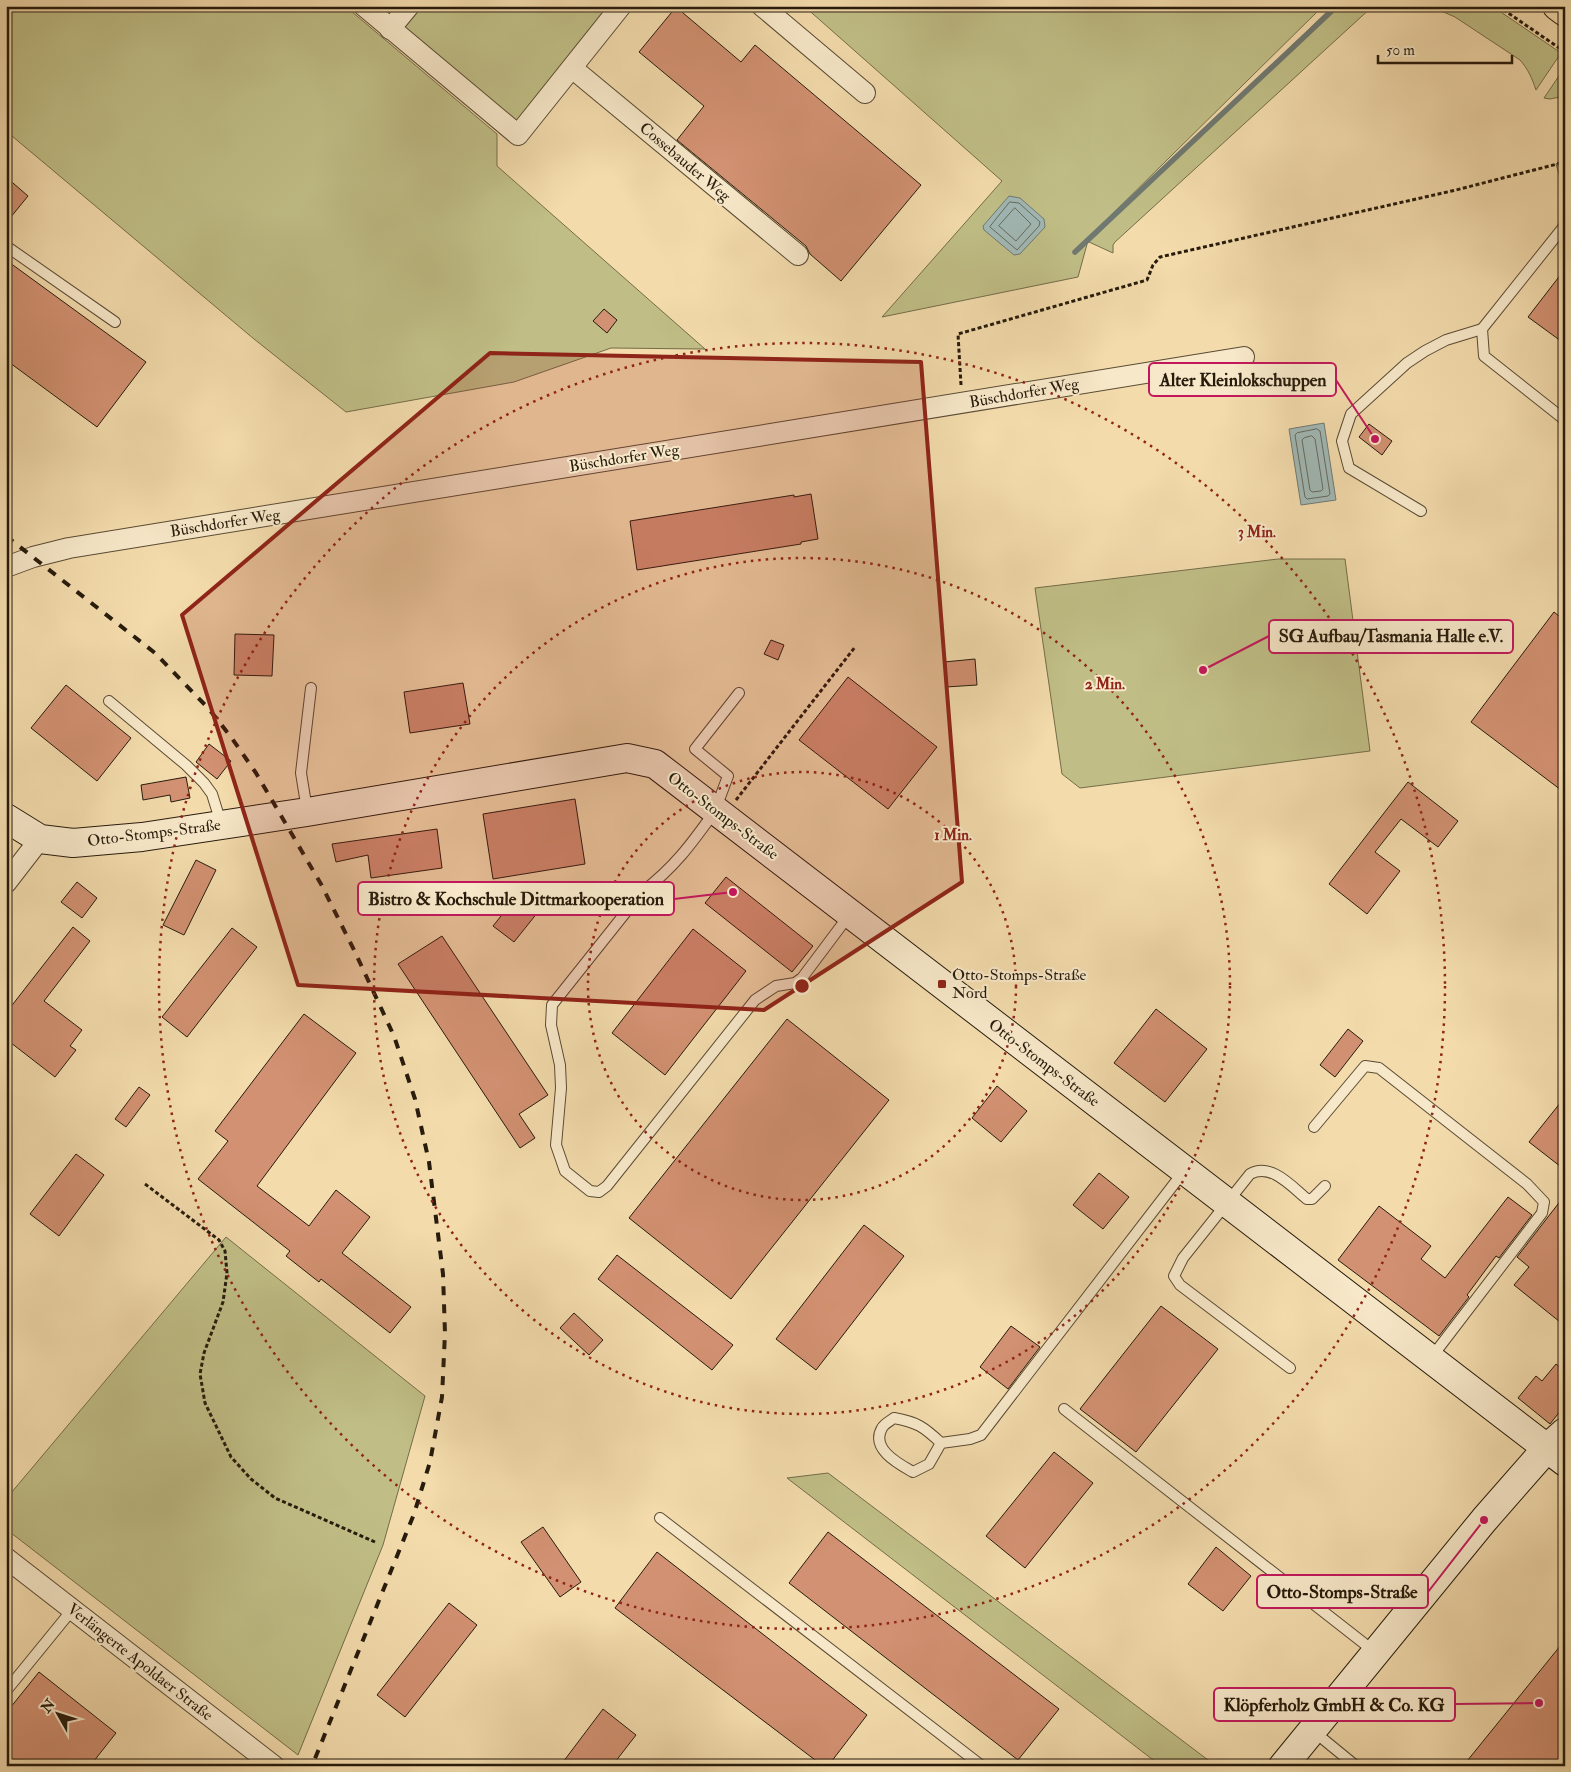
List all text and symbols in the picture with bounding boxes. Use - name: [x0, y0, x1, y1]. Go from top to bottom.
- scale bar: [1378, 32, 1512, 64]
- text: 50 m: [1386, 41, 1415, 60]
- street label: Cossebauder Weg: [635, 118, 736, 207]
- callout: Alter Kleinlokschuppen: [1149, 363, 1336, 396]
- text: Alter Kleinlokschuppen: [1158, 369, 1327, 392]
- street label: Büschdorfer Weg: [968, 373, 1082, 412]
- street label: Büschdorfer Weg: [568, 439, 682, 477]
- street label: Büschdorfer Weg: [169, 504, 283, 542]
- text: 3 Min.: [1238, 523, 1276, 542]
- callout: SG Aufbau/Tasmania Halle e.V.: [1269, 620, 1513, 653]
- text: SG Aufbau/Tasmania Halle e.V.: [1279, 625, 1504, 648]
- text: 2 Min.: [1085, 675, 1125, 694]
- street label: Otto-Stomps-Straße: [663, 768, 783, 865]
- street label: Otto-Stomps-Straße: [86, 815, 222, 852]
- text: 1 Min.: [934, 826, 972, 845]
- callout: Bistro & Kochschule Dittmarkooperation: [358, 882, 674, 915]
- text: Bistro & Kochschule Dittmarkooperation: [368, 888, 665, 911]
- place label: Otto-Stomps-Straße Nord: [952, 965, 1087, 1003]
- centre of rings: [793, 977, 811, 995]
- marker: Otto-Stomps-Straße Nord: [936, 978, 948, 990]
- street label: Otto-Stomps-Straße: [984, 1015, 1104, 1112]
- callout: Otto-Stomps-Straße: [1257, 1575, 1428, 1608]
- text: Otto-Stomps-Straße: [1267, 1581, 1418, 1604]
- street label: Verlängerte Apoldaer Straße: [62, 1599, 217, 1726]
- callout: Klöpferholz GmbH & Co. KG: [1214, 1688, 1455, 1721]
- north arrow: [32, 1690, 82, 1740]
- text: Klöpferholz GmbH & Co. KG: [1223, 1694, 1445, 1717]
- text: N: [37, 1696, 59, 1717]

